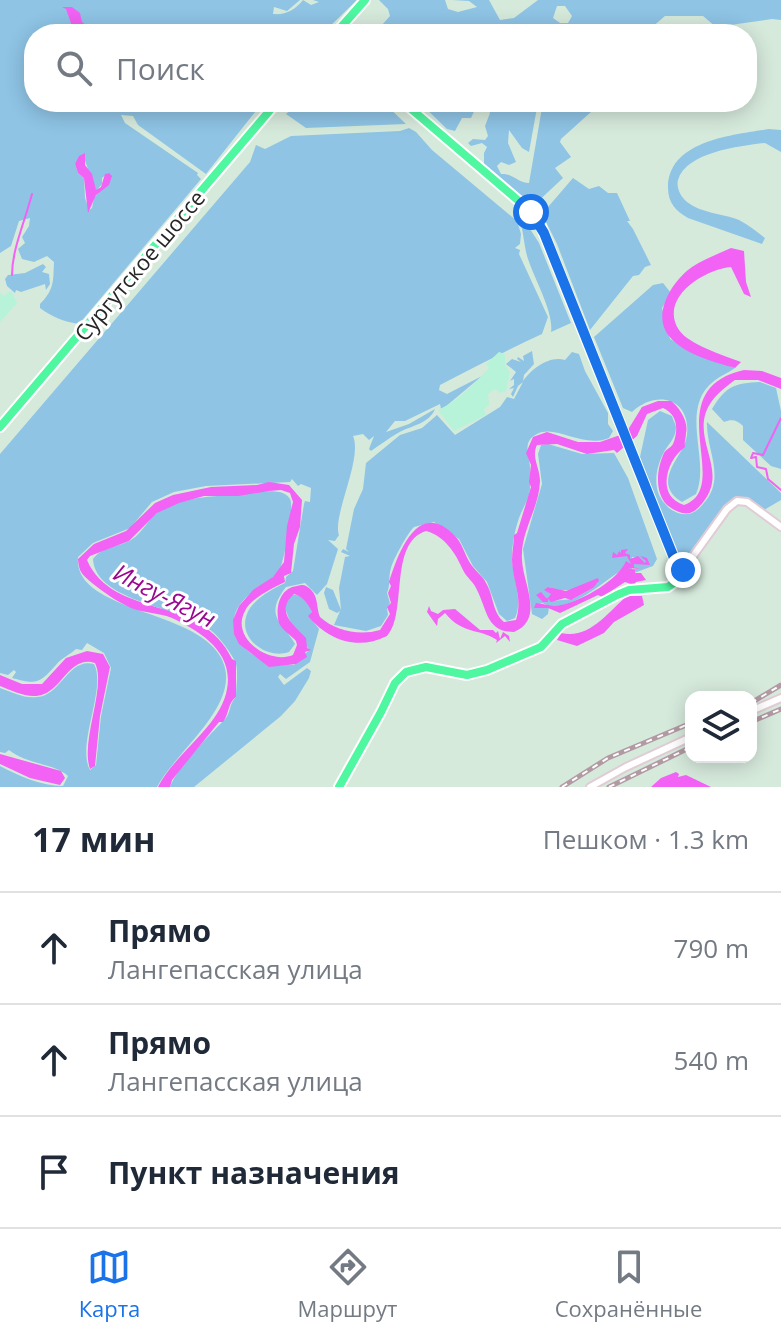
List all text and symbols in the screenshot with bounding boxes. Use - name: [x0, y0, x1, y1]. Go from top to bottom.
- search box: [24, 24, 757, 112]
- icon: search: [52, 46, 96, 90]
- text: Поиск: [116, 48, 205, 89]
- street label: Сургутское шоссе: [67, 183, 211, 347]
- route start: [513, 194, 549, 230]
- route end: [665, 552, 701, 588]
- water label: Ингу-Ягун: [108, 555, 222, 635]
- map controls: [685, 691, 757, 763]
- button: layers: [685, 691, 757, 763]
- text: 17 мин: [32, 816, 155, 862]
- text: Пешком · 1.3 km: [543, 821, 749, 857]
- text: Прямо: [108, 910, 211, 951]
- icon: ahead: [32, 926, 76, 970]
- text: 790 m: [674, 930, 749, 966]
- text: Лангепасская улица: [108, 951, 363, 987]
- text: Прямо: [108, 1022, 211, 1063]
- icon: ahead: [32, 1038, 76, 1082]
- text: 540 m: [674, 1042, 749, 1078]
- text: Лангепасская улица: [108, 1063, 363, 1099]
- icon: arrive: [32, 1150, 76, 1194]
- text: Пункт назначения: [108, 1152, 400, 1193]
- tab: Карта: [79, 1245, 140, 1323]
- tab: Маршрут: [298, 1245, 397, 1323]
- tab: Сохранённые: [555, 1245, 702, 1323]

